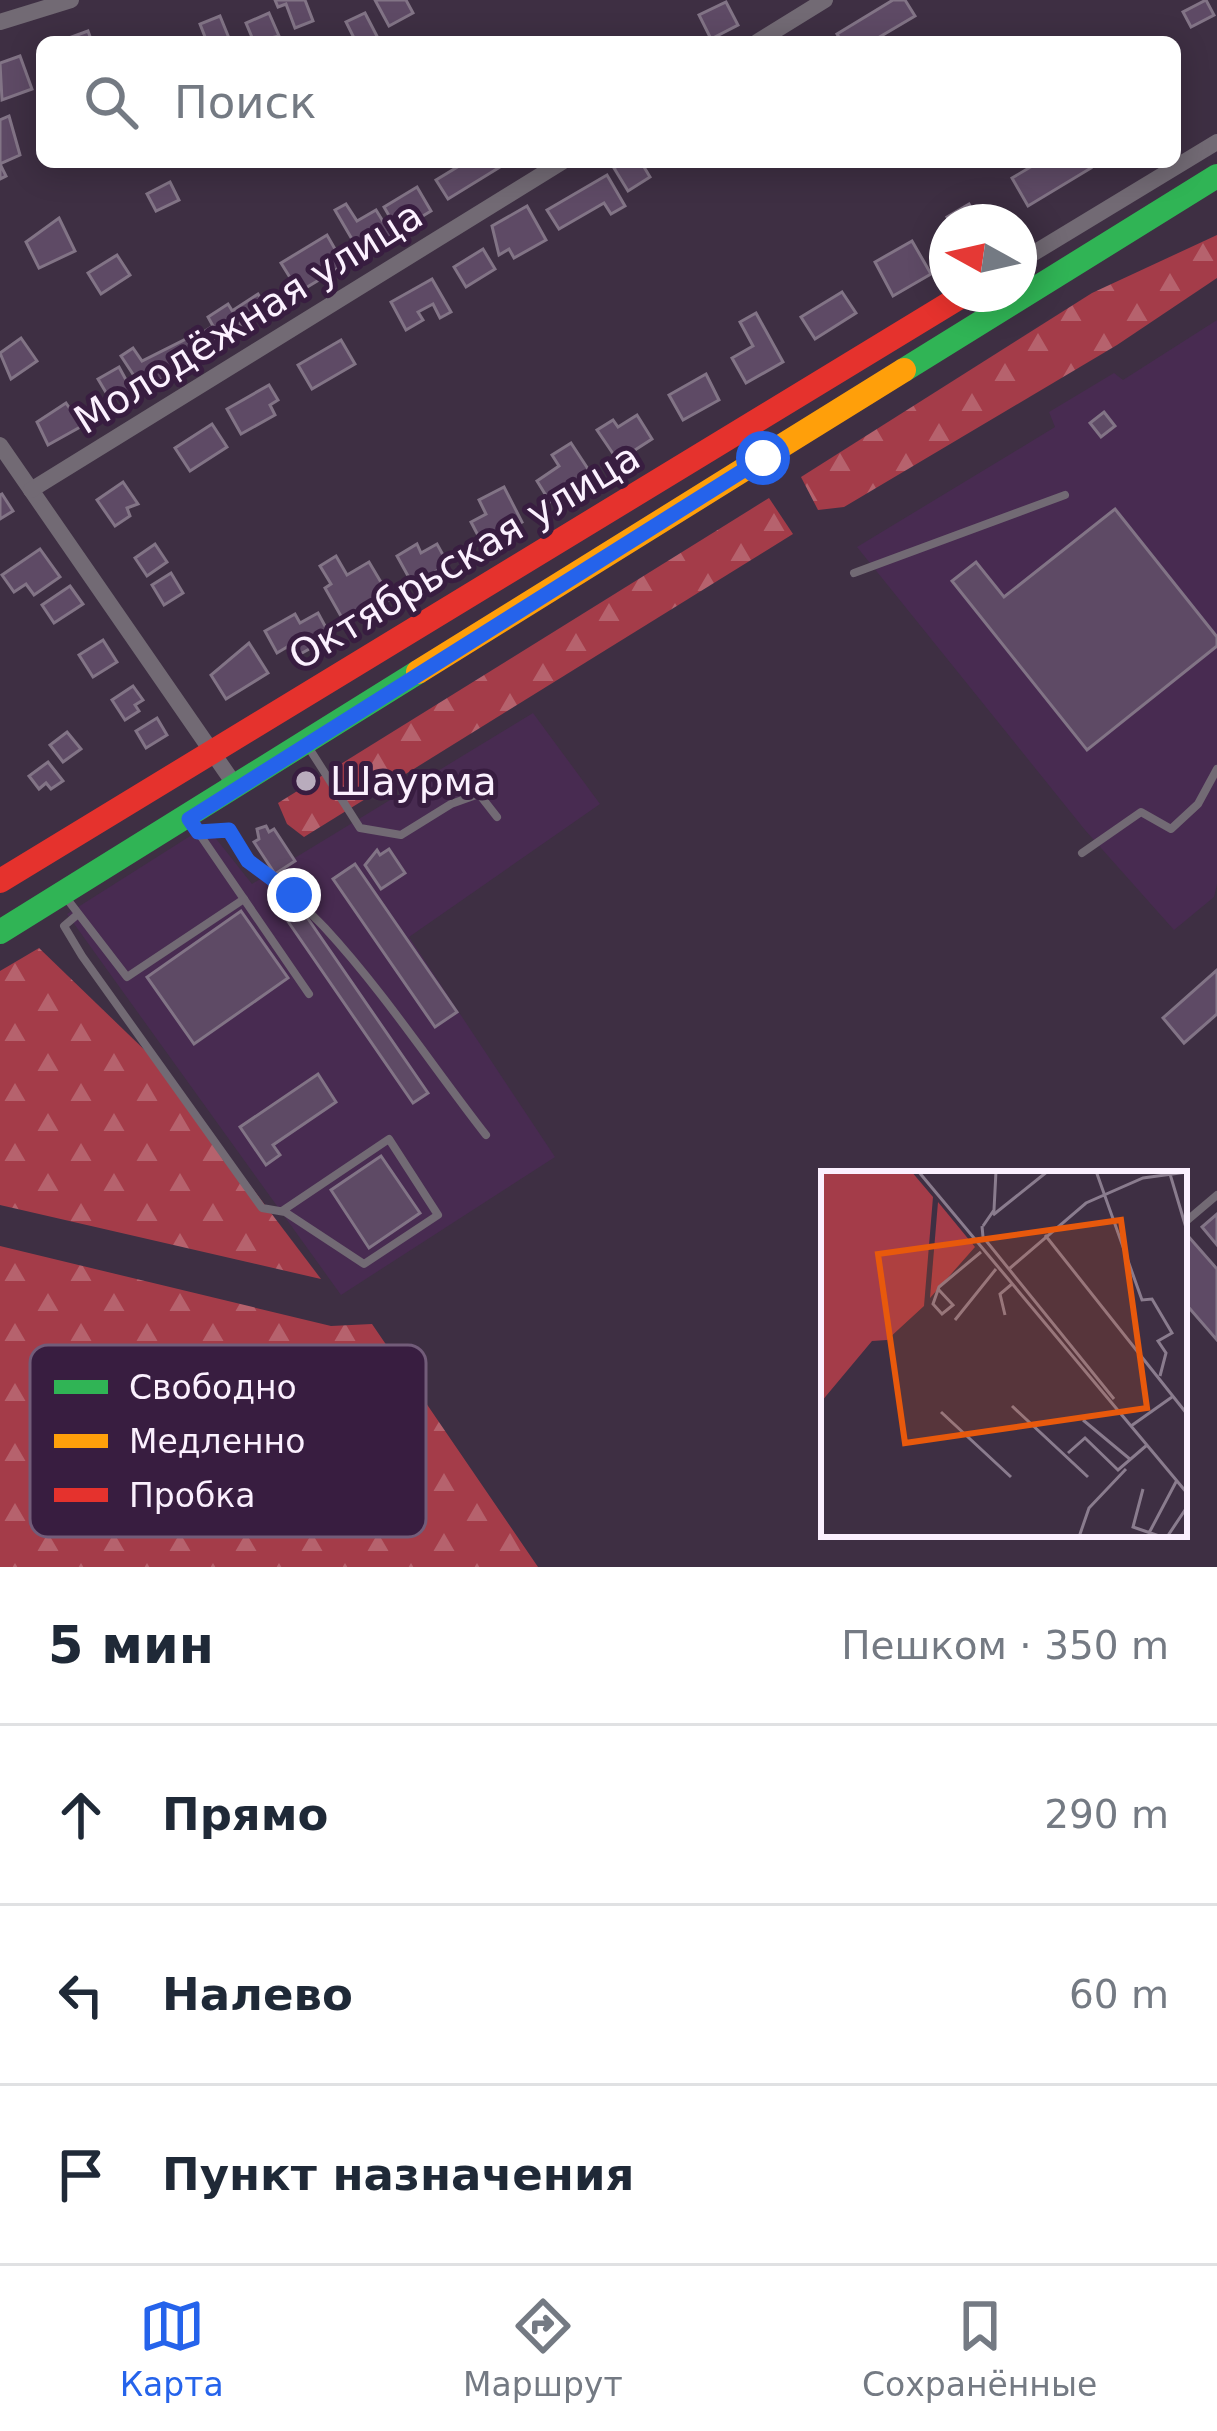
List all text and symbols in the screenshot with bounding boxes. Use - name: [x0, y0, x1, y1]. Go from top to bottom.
- search box: [36, 36, 1181, 168]
- icon: search: [78, 69, 144, 135]
- text: Поиск: [174, 76, 317, 129]
- street label: Молодёжная улица: [66, 192, 430, 443]
- north arrow: [929, 204, 1037, 312]
- route start: [736, 431, 790, 485]
- street label: Октябрьская улица: [281, 434, 648, 679]
- place label: Шаурма: [330, 759, 497, 804]
- marker: Шаурма: [293, 768, 319, 794]
- route end: [267, 868, 321, 922]
- inset map: [821, 1171, 1187, 1537]
- legend: [30, 1345, 426, 1537]
- text: Свободно: [129, 1368, 297, 1407]
- text: Медленно: [129, 1422, 305, 1461]
- text: Пробка: [129, 1476, 255, 1515]
- text: 5 мин: [48, 1616, 214, 1675]
- text: Пешком · 350 m: [841, 1623, 1169, 1668]
- icon: ahead: [48, 1782, 114, 1848]
- text: Прямо: [162, 1788, 328, 1841]
- text: 290 m: [1044, 1792, 1169, 1837]
- icon: left: [48, 1962, 114, 2028]
- text: Налево: [162, 1968, 353, 2021]
- text: 60 m: [1069, 1972, 1169, 2017]
- icon: arrive: [48, 2142, 114, 2208]
- text: Пункт назначения: [162, 2148, 634, 2201]
- tab: Карта: [120, 2293, 224, 2404]
- tab: Маршрут: [463, 2293, 623, 2404]
- tab: Сохранённые: [862, 2293, 1097, 2404]

